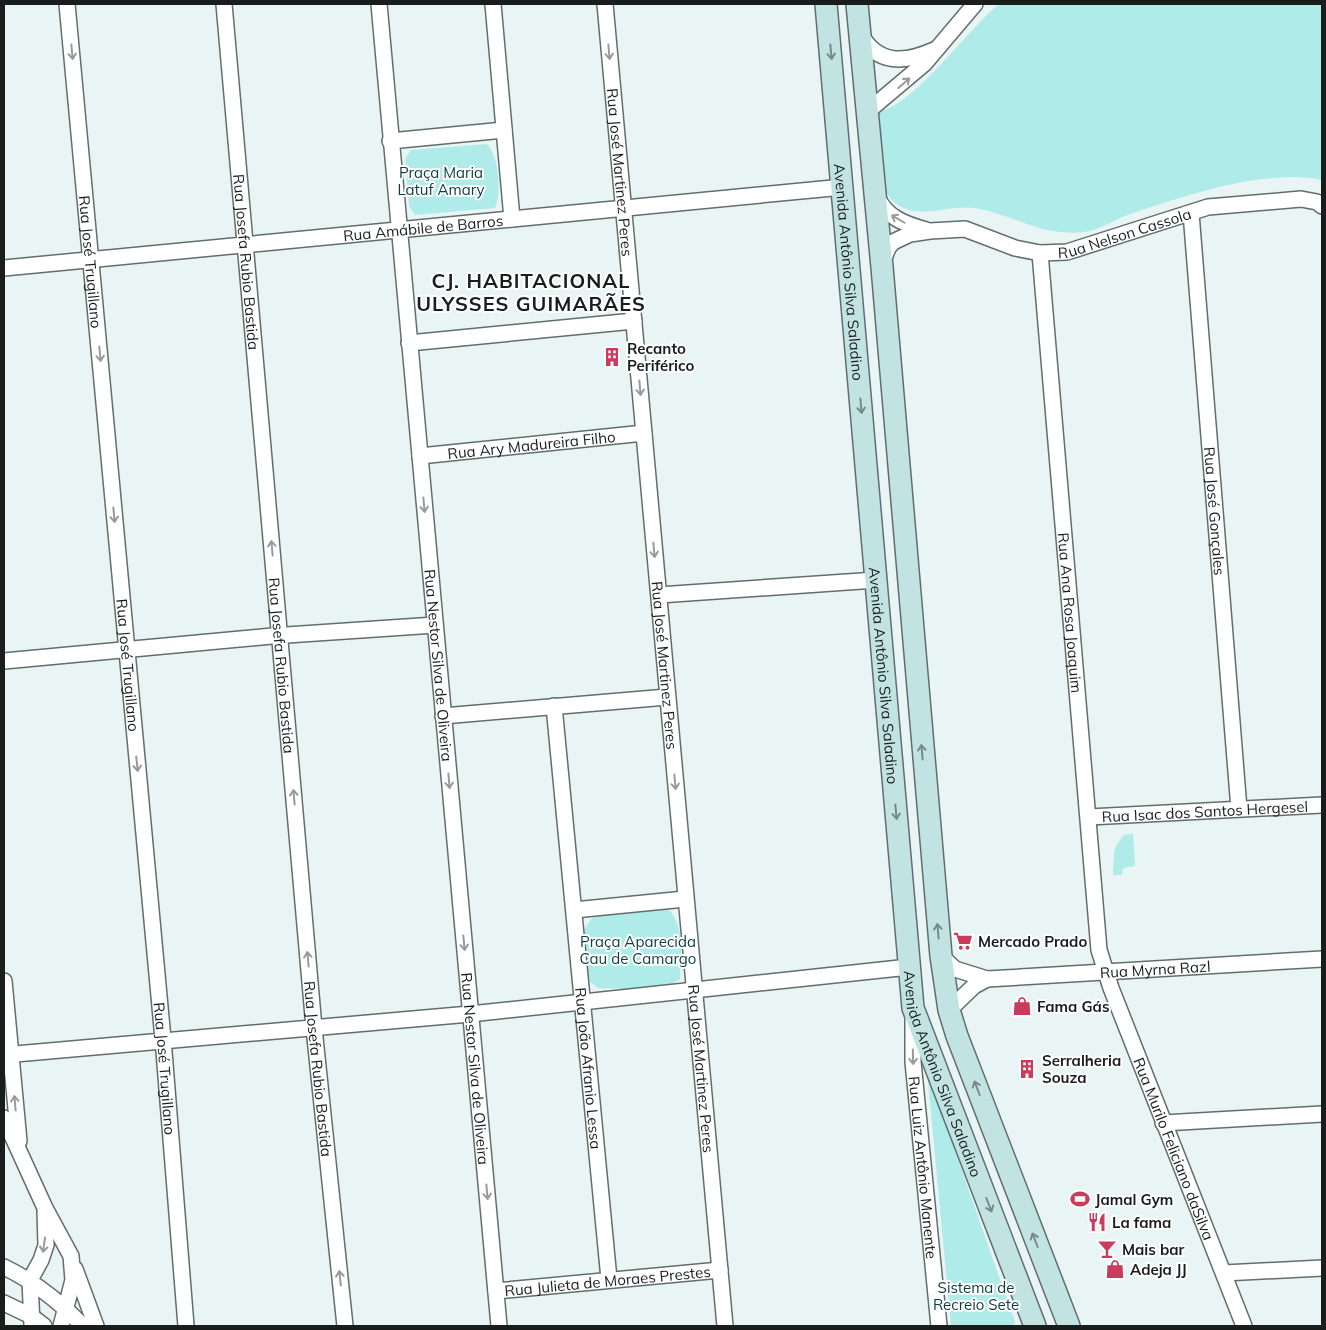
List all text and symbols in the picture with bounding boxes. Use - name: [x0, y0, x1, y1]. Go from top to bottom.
- one-way arrow: [67, 44, 77, 60]
- one-way arrow: [604, 44, 614, 60]
- one-way arrow: [826, 44, 835, 60]
- one-way arrow: [897, 77, 910, 88]
- street label: Rua José Martinez Peres: [603, 87, 637, 257]
- park label: Praça Maria Latuf Amary: [397, 163, 485, 199]
- street label: Avenida Antônio Silva Saladino: [830, 163, 868, 381]
- street label: Rua Josefa Rubio Bastida: [229, 173, 264, 351]
- street label: Rua José Trugillano: [75, 195, 107, 329]
- street label: Rua Nelson Cassola: [1057, 204, 1193, 262]
- street label: Rua Amábile de Barros: [342, 210, 504, 245]
- one-way arrow: [891, 214, 905, 224]
- district label: CJ. HABITACIONAL ULYSSES GUIMARÃES: [416, 268, 646, 316]
- place label: Recanto Periférico: [627, 339, 694, 375]
- one-way arrow: [95, 345, 104, 361]
- building icon: Recanto Periférico: [601, 346, 623, 368]
- one-way arrow: [635, 380, 645, 396]
- one-way arrow: [856, 398, 866, 414]
- street label: Rua Ary Madureira Filho: [447, 426, 616, 463]
- street label: Rua José Gonçales: [1200, 446, 1230, 576]
- one-way arrow: [419, 497, 429, 513]
- one-way arrow: [109, 507, 119, 523]
- street label: Rua Ana Rosa Joaquim: [1054, 532, 1087, 694]
- one-way arrow: [267, 541, 277, 557]
- one-way arrow: [650, 542, 659, 558]
- street label: Avenida Antônio Silva Saladino: [865, 566, 903, 785]
- street label: Rua Nestor Silva de Oliveira: [421, 568, 457, 762]
- street label: Rua Josefa Rubio Bastida: [265, 577, 299, 754]
- street label: Rua José Martinez Peres: [648, 580, 682, 750]
- street label: Rua José Trugillano: [113, 598, 144, 732]
- one-way arrow: [917, 744, 927, 760]
- one-way arrow: [132, 756, 142, 772]
- one-way arrow: [444, 773, 454, 789]
- one-way arrow: [670, 774, 680, 790]
- one-way arrow: [289, 790, 298, 806]
- street label: Rua Isac dos Santos Hergesel: [1101, 796, 1308, 826]
- one-way arrow: [892, 804, 901, 820]
- one-way arrow: [933, 923, 943, 939]
- supermarket icon: Mercado Prado: [952, 930, 974, 952]
- park label: Praça Aparecida Cau de Camargo: [580, 932, 696, 968]
- place label: Mercado Prado: [978, 932, 1087, 951]
- one-way arrow: [459, 935, 468, 951]
- one-way arrow: [303, 952, 313, 968]
- street label: Rua Myrna Razl: [1099, 956, 1211, 982]
- street label: Avenida Antônio Silva Saladino: [900, 970, 986, 1180]
- street label: Rua Nestor Silva de Oliveira: [457, 972, 494, 1166]
- street label: Rua Josefa Rubio Bastida: [300, 980, 337, 1158]
- street label: Rua José Martinez Peres: [685, 984, 719, 1154]
- street label: Rua João Afranio Lessa: [572, 987, 606, 1150]
- shop icon: Fama Gás: [1011, 995, 1033, 1017]
- place label: Fama Gás: [1037, 997, 1109, 1016]
- street label: Rua José Trugillano: [150, 1001, 180, 1136]
- one-way arrow: [908, 1048, 918, 1065]
- place label: Serralheria Souza: [1042, 1051, 1121, 1087]
- street label: Rua Murilo Feliciano daSilva: [1130, 1055, 1219, 1243]
- building icon: Serralheria Souza: [1016, 1058, 1038, 1080]
- street label: Rua Luiz Antônio Manente: [905, 1075, 942, 1260]
- one-way arrow: [972, 1081, 981, 1096]
- one-way arrow: [10, 1095, 20, 1111]
- one-way arrow: [482, 1184, 491, 1200]
- sports icon: Jamal Gym: [1069, 1188, 1091, 1210]
- place label: Jamal Gym: [1095, 1190, 1173, 1209]
- one-way arrow: [985, 1196, 994, 1212]
- restaurant icon: La fama: [1086, 1211, 1108, 1233]
- place label: La fama: [1112, 1213, 1171, 1232]
- one-way arrow: [1030, 1232, 1039, 1248]
- one-way arrow: [39, 1237, 49, 1253]
- bar icon: Mais bar: [1096, 1238, 1118, 1260]
- place label: Mais bar: [1122, 1240, 1184, 1259]
- shop icon: Adeja JJ: [1104, 1258, 1126, 1280]
- place label: Adeja JJ: [1130, 1260, 1187, 1279]
- street label: Rua Julieta de Moraes Prestes: [504, 1261, 711, 1300]
- one-way arrow: [335, 1270, 345, 1286]
- park label: Sistema de Recreio Sete: [933, 1278, 1019, 1314]

